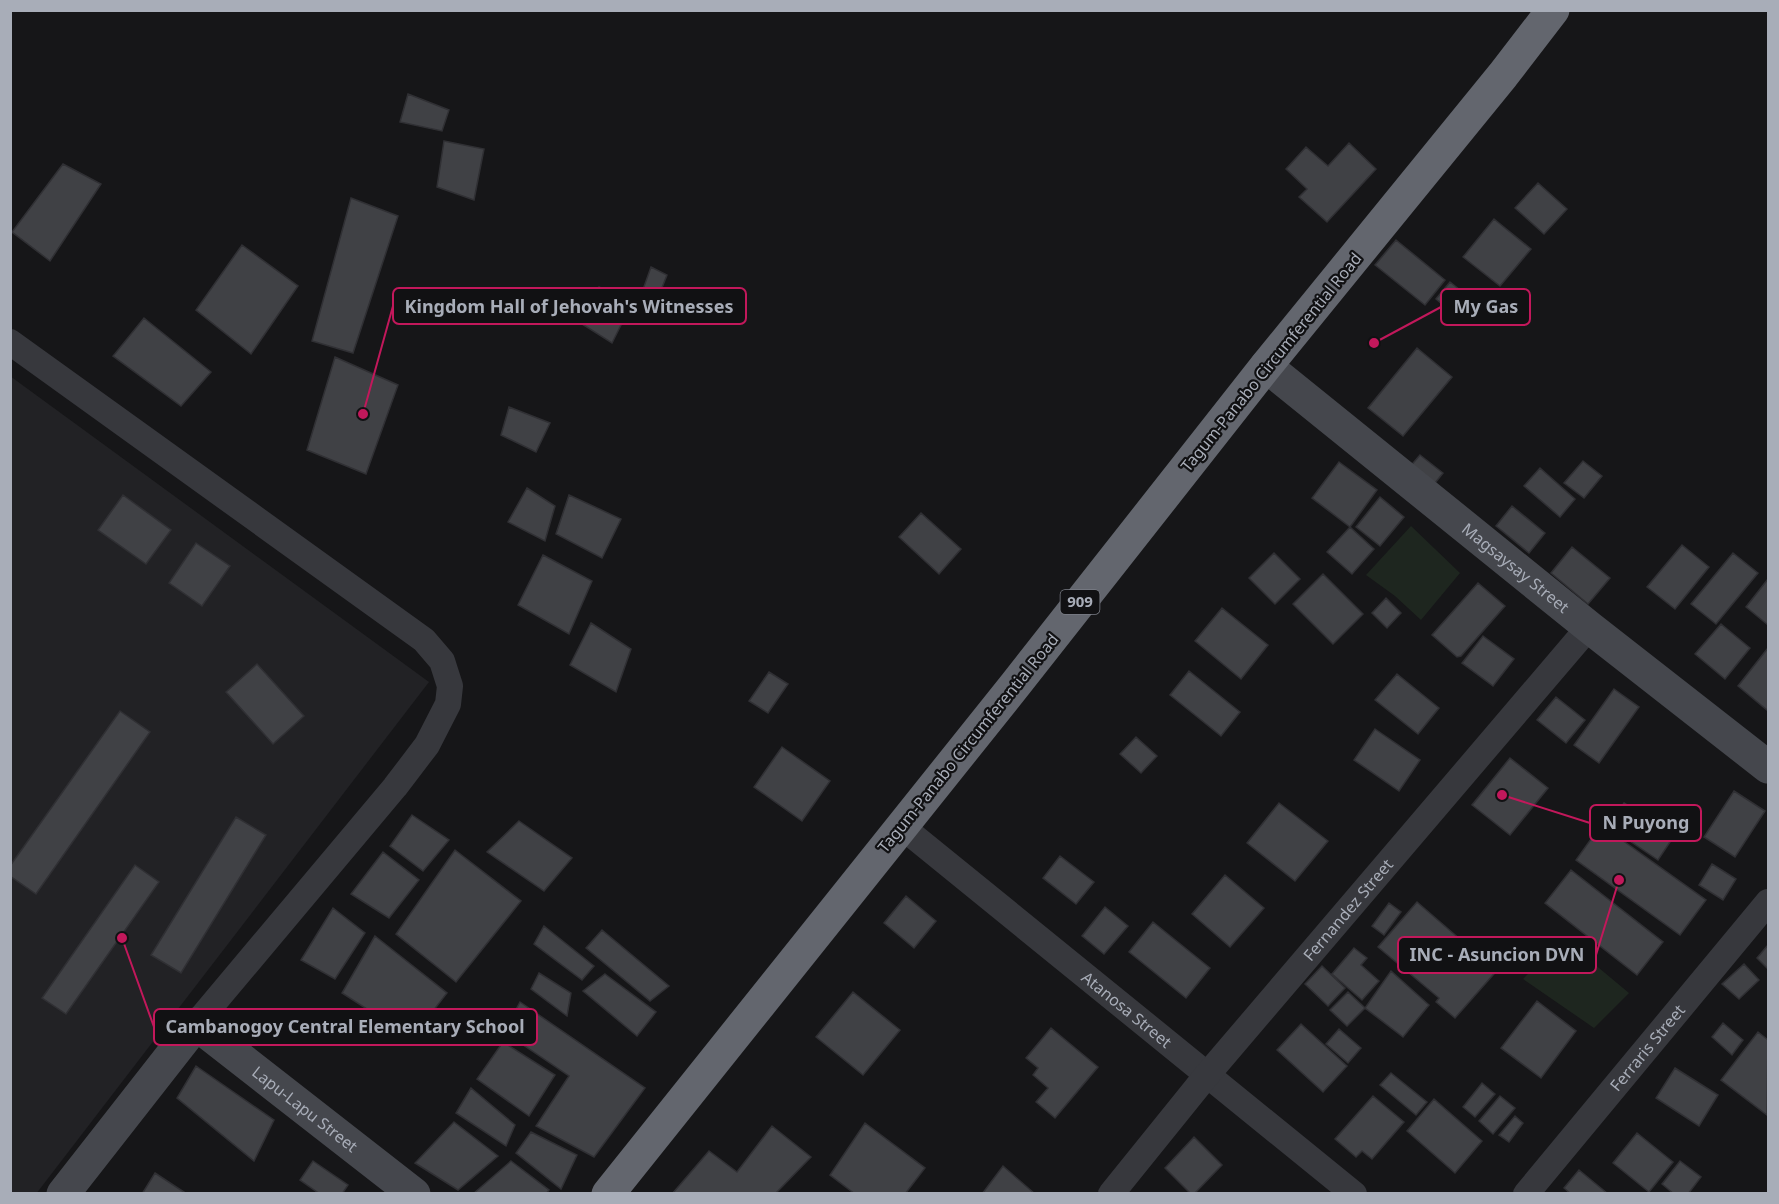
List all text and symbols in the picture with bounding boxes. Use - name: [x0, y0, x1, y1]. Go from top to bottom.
- street label: Tagum-Panabo Circumferential Road: [1176, 248, 1366, 476]
- callout: Kingdom Hall of Jehovah's Witnesses: [393, 288, 746, 324]
- callout: My Gas: [1441, 289, 1530, 325]
- text: Kingdom Hall of Jehovah's Witnesses: [405, 294, 733, 318]
- text: My Gas: [1454, 294, 1518, 318]
- street label: Magsaysay Street: [1457, 518, 1574, 618]
- road number: 909: [1060, 590, 1100, 614]
- street label: Tagum-Panabo Circumferential Road: [873, 629, 1063, 857]
- callout: N Puyong: [1590, 805, 1701, 841]
- text: N Puyong: [1603, 810, 1689, 834]
- street label: Fernandez Street: [1298, 854, 1398, 966]
- callout: INC - Asuncion DVN: [1398, 937, 1596, 973]
- text: INC - Asuncion DVN: [1410, 942, 1584, 966]
- street label: Atanosa Street: [1077, 966, 1177, 1053]
- street label: Ferraris Street: [1605, 1000, 1690, 1096]
- callout: Cambanogoy Central Elementary School: [154, 1009, 537, 1045]
- text: Cambanogoy Central Elementary School: [165, 1014, 525, 1038]
- street label: Lapu-Lapu Street: [248, 1061, 362, 1157]

